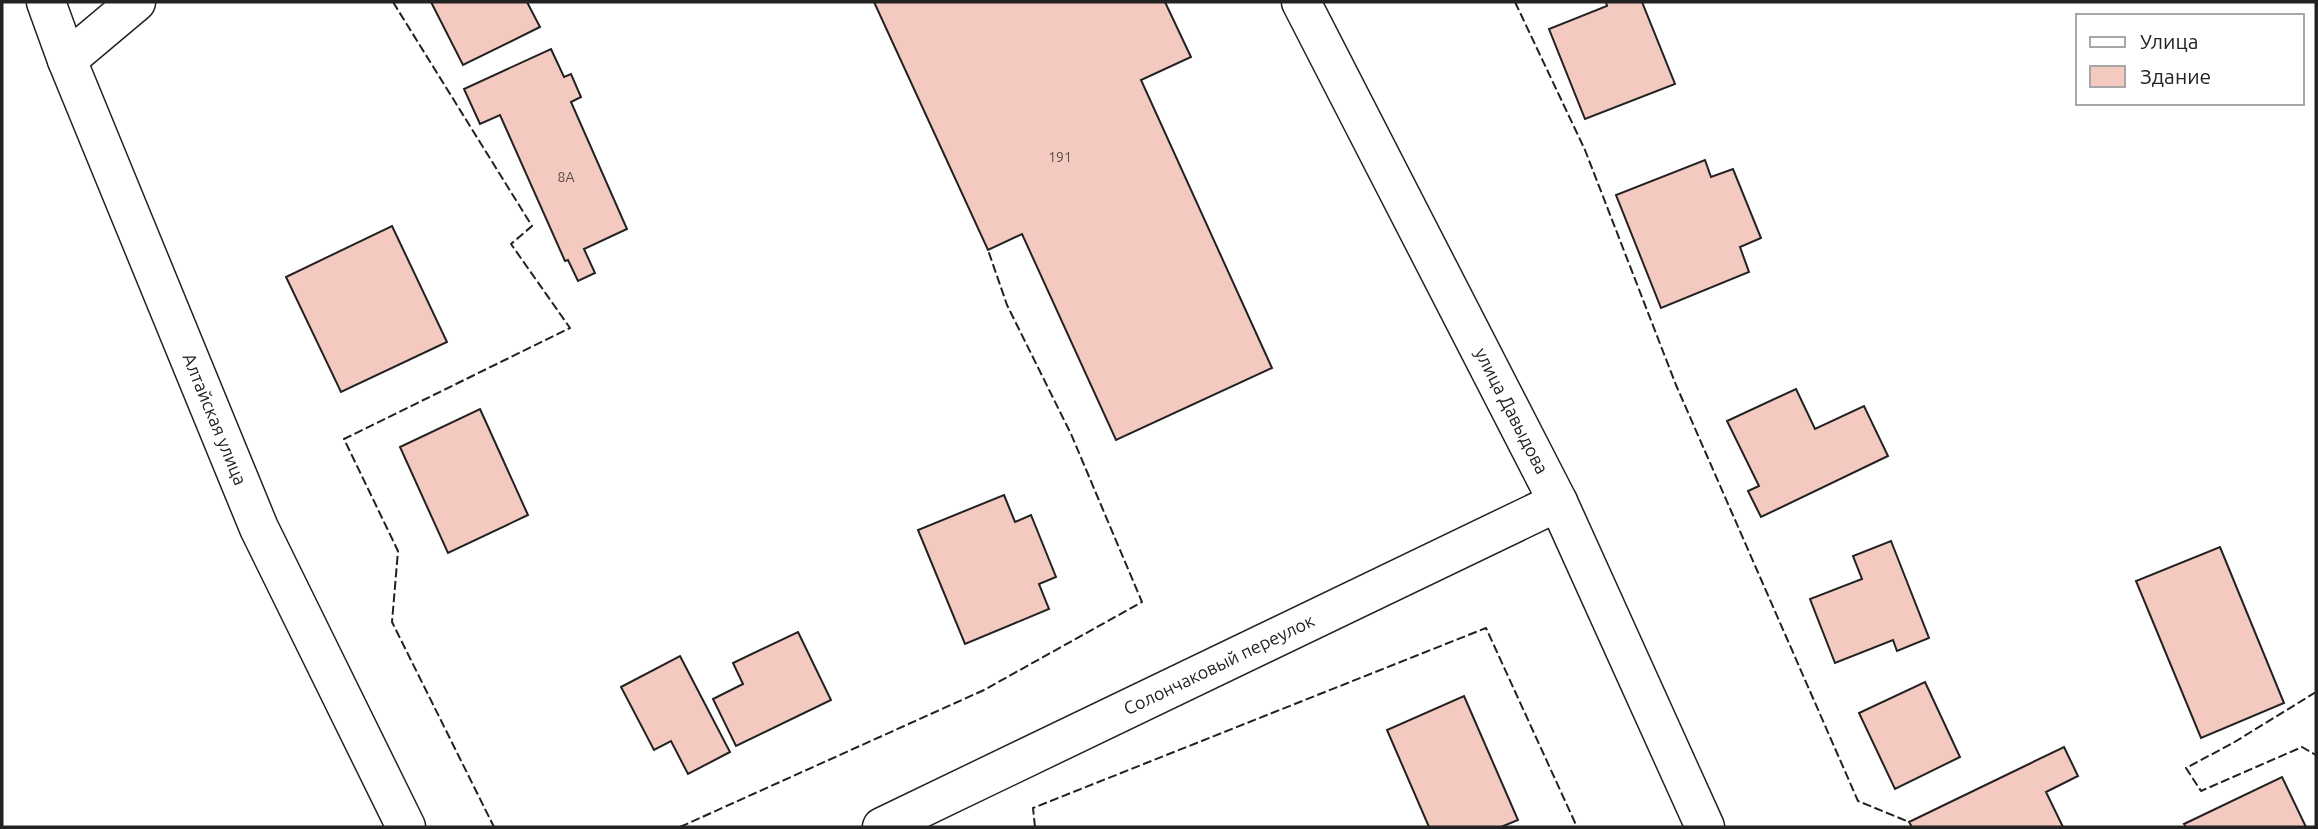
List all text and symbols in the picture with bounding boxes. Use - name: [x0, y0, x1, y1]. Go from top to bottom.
- legend: [2076, 14, 2304, 105]
- text: Улица: [2140, 29, 2198, 53]
- text: Здание: [2140, 64, 2211, 88]
- house number: 191: [1048, 149, 1072, 165]
- house number: 8А: [558, 169, 575, 185]
- street label: улица Давыдова: [1472, 344, 1553, 477]
- street label: Алтайская улица: [179, 350, 251, 488]
- street label: Солончаковый переулок: [1120, 610, 1317, 718]

